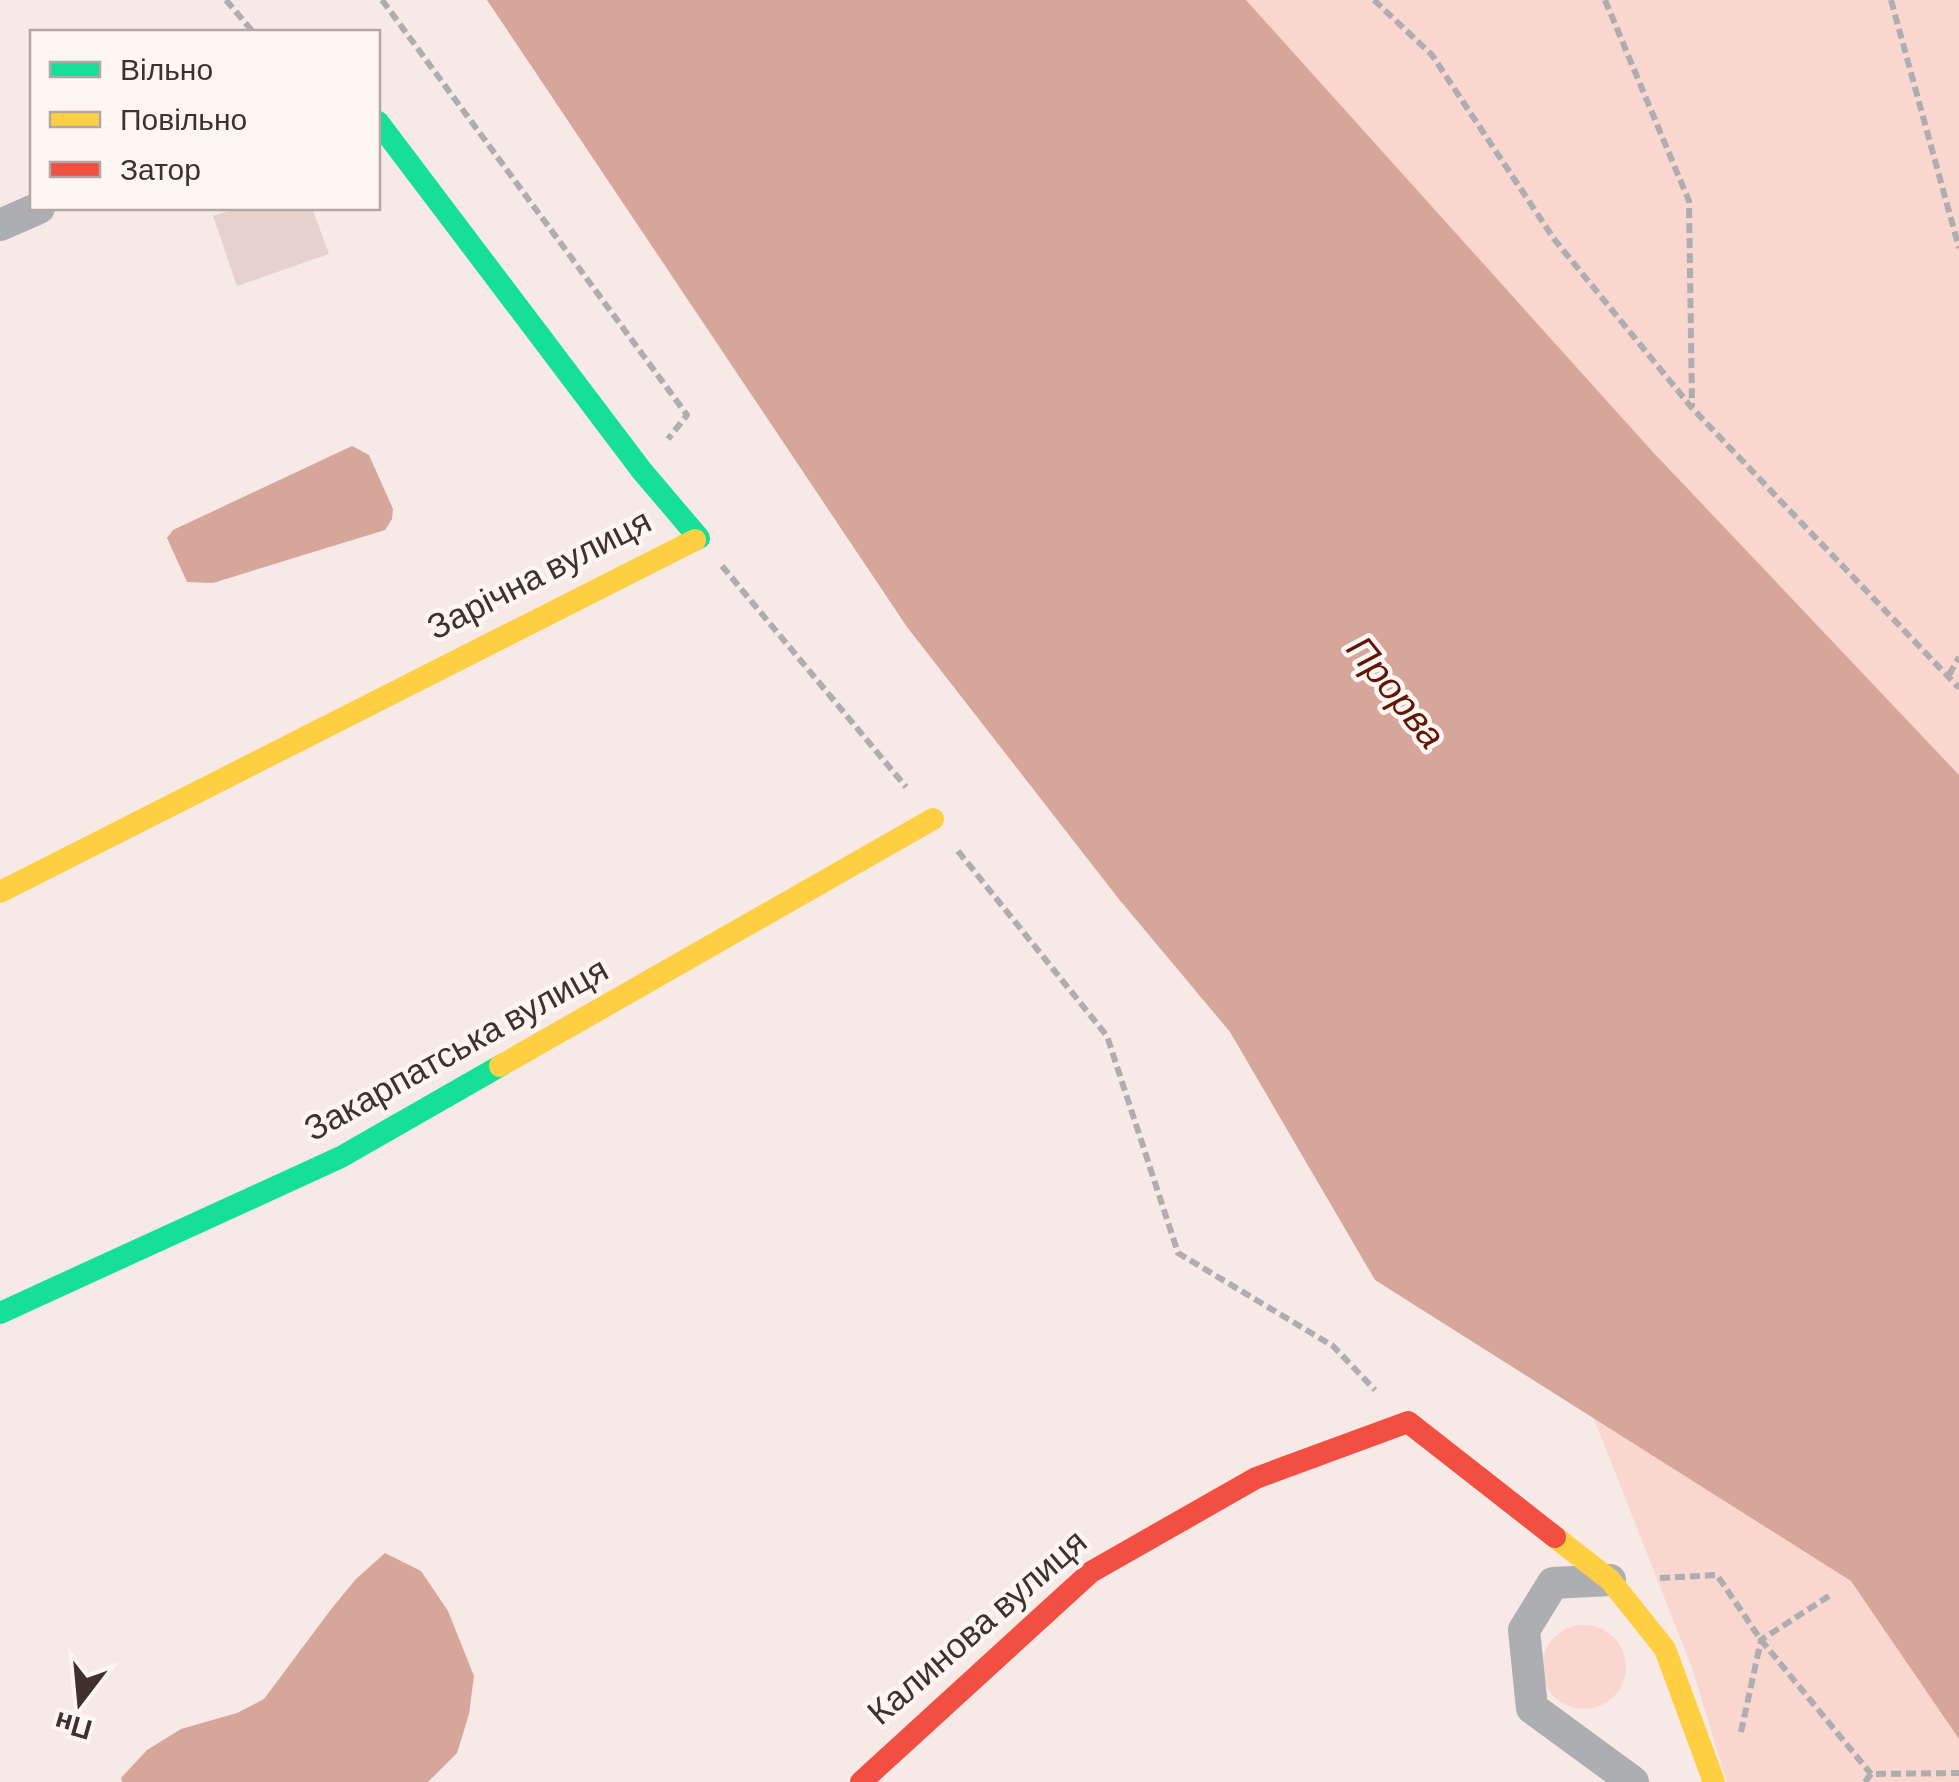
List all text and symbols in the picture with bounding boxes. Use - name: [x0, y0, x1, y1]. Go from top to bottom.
- legend: [30, 30, 380, 210]
- text: Вільно: [120, 50, 213, 86]
- text: Повільно: [120, 100, 247, 136]
- text: Затор: [120, 150, 201, 186]
- street label: Зарічна вулиця: [419, 498, 657, 647]
- water label: Прорва: [1338, 625, 1457, 756]
- street label: Закарпатська вулиця: [296, 946, 614, 1148]
- street label: Калинова вулиця: [857, 1519, 1094, 1732]
- north arrow: [30, 1652, 130, 1752]
- text: Пн: [50, 1706, 95, 1748]

